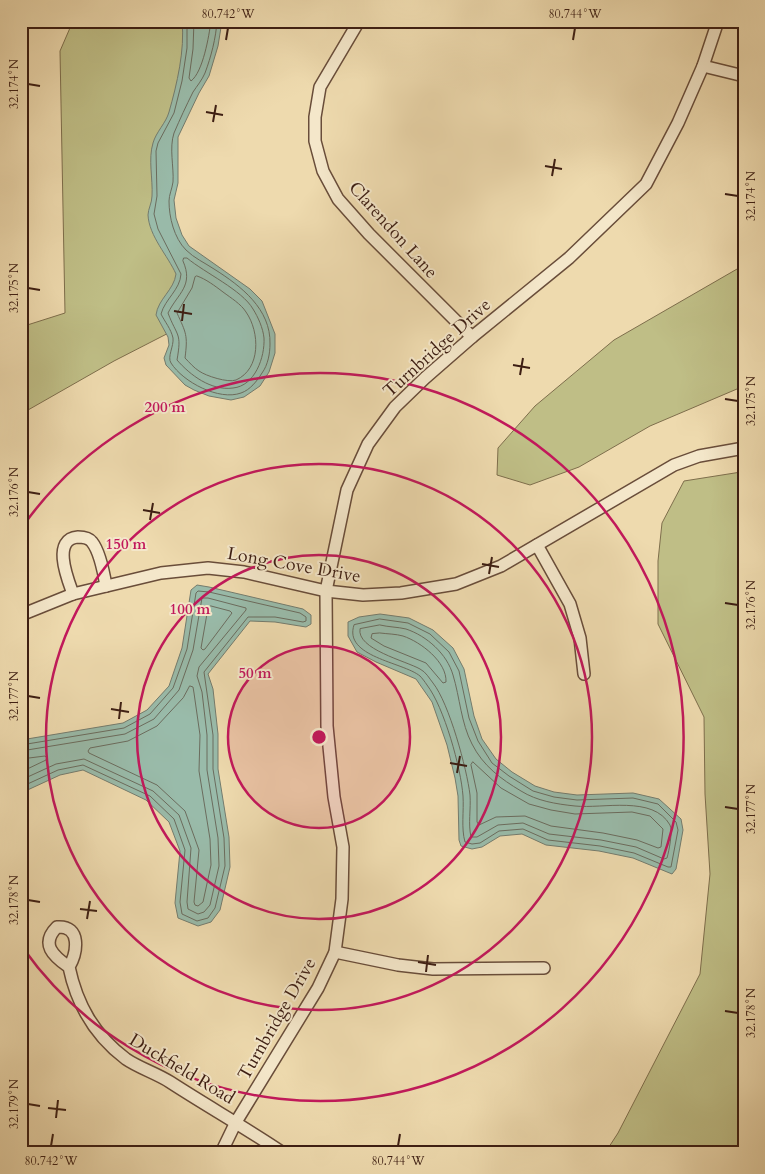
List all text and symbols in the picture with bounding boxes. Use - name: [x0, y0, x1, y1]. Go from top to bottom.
- text: 80.742°W: [201, 6, 255, 22]
- text: 80.744°W: [548, 6, 602, 22]
- text: 32.174°N: [6, 58, 22, 109]
- text: 32.174°N: [743, 170, 759, 221]
- street label: Clarendon Lane: [343, 176, 443, 284]
- text: 32.175°N: [6, 262, 22, 313]
- street label: Turnbridge Drive: [378, 293, 496, 403]
- text: 32.175°N: [743, 375, 759, 426]
- text: 200 m: [145, 397, 186, 417]
- text: 32.176°N: [6, 466, 22, 517]
- text: 150 m: [106, 534, 147, 554]
- street label: Long Cove Drive: [225, 541, 363, 589]
- text: 32.176°N: [743, 579, 759, 630]
- text: 100 m: [170, 599, 211, 619]
- text: 50 m: [238, 663, 272, 683]
- text: 32.177°N: [6, 670, 22, 721]
- centre of rings: [310, 728, 328, 746]
- text: 32.177°N: [743, 783, 759, 834]
- text: 32.178°N: [6, 874, 22, 925]
- street label: Turnbridge Drive: [232, 953, 322, 1085]
- text: 32.178°N: [743, 987, 759, 1038]
- street label: Duckfield Road: [124, 1028, 240, 1111]
- text: 32.179°N: [6, 1078, 22, 1129]
- text: 80.742°W: [24, 1153, 78, 1169]
- text: 80.744°W: [371, 1153, 425, 1169]

